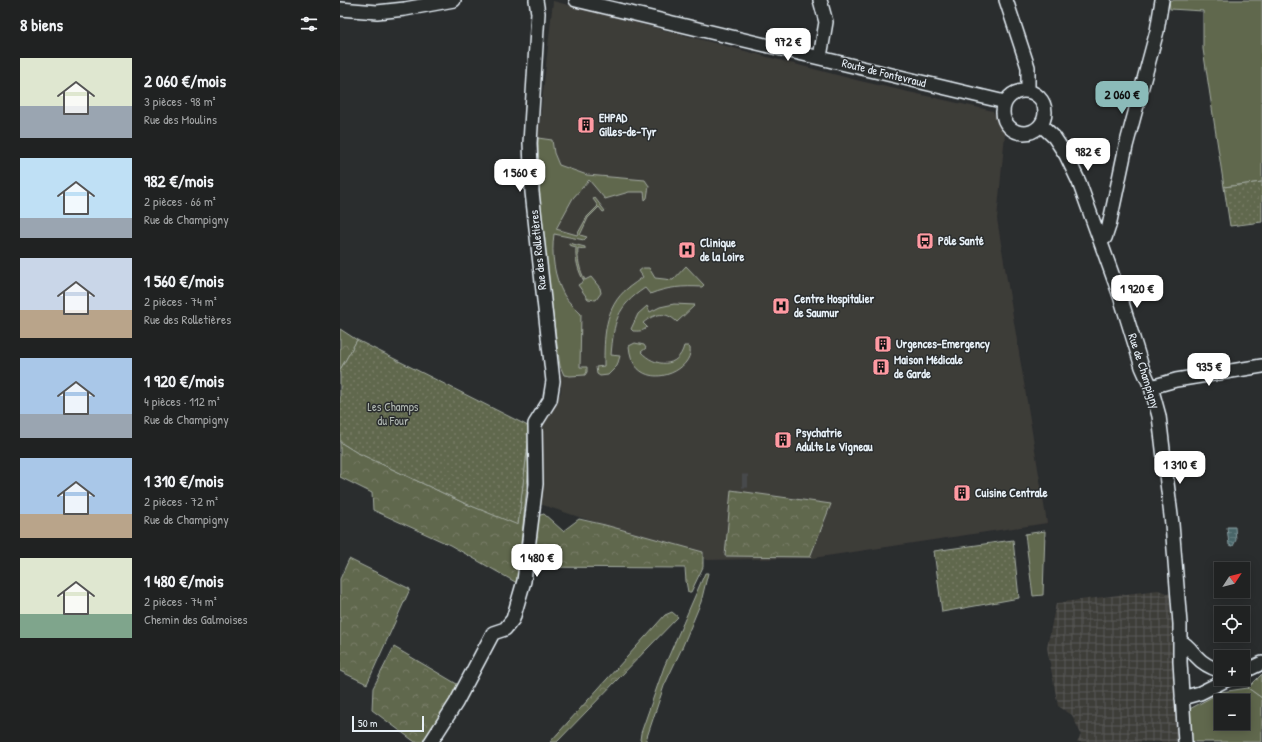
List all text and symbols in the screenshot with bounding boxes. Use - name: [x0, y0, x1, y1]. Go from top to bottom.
- text: 8 biens: [20, 13, 63, 36]
- icon: filters: [298, 13, 320, 35]
- pin: 972 €: [760, 28, 816, 62]
- text: 972 €: [775, 32, 801, 50]
- street label: Route de Fontevraud: [840, 54, 928, 91]
- text: 2 060 €/mois: [144, 69, 226, 92]
- icon: home: [52, 74, 100, 122]
- pin: 2 060 €: [1085, 81, 1159, 115]
- text: 2 060 €: [1104, 85, 1140, 103]
- text: 3 pièces · 98 m²: [144, 92, 216, 110]
- place label: EHPAD Gilles-de-Tyr: [599, 109, 657, 141]
- text: Rue des Moulins: [144, 110, 217, 128]
- building icon: EHPAD Gilles-de-Tyr: [576, 115, 596, 135]
- pin: 982 €: [1060, 138, 1116, 172]
- text: 982 €: [1075, 142, 1101, 160]
- pin: 1 560 €: [483, 159, 557, 193]
- text: 1 560 €: [503, 163, 537, 181]
- text: 982 €/mois: [144, 169, 214, 192]
- icon: home: [52, 174, 100, 222]
- text: 2 pièces · 66 m²: [144, 192, 216, 210]
- street label: Rue des Rolletières: [525, 209, 550, 291]
- text: Rue de Champigny: [144, 210, 229, 228]
- bus stop icon: Pôle Santé: [915, 231, 935, 251]
- place label: Pôle Santé: [938, 232, 984, 249]
- place label: Clinique de la Loire: [700, 234, 744, 265]
- hospital icon: Clinique de la Loire: [677, 240, 697, 260]
- text: 1 560 €/mois: [144, 269, 224, 292]
- icon: home: [52, 274, 100, 322]
- pin: 1 920 €: [1100, 275, 1174, 309]
- text: 1 920 €: [1120, 279, 1154, 297]
- place label: Centre Hospitalier de Saumur: [794, 290, 874, 321]
- text: 2 pièces · 74 m²: [144, 292, 217, 310]
- hospital icon: Centre Hospitalier de Saumur: [771, 296, 791, 316]
- text: Rue des Rolletières: [144, 310, 231, 328]
- street label: Rue de Champigny: [1124, 331, 1165, 411]
- building icon: Urgences-Emergency: [873, 334, 893, 354]
- place label: Urgences-Emergency: [896, 335, 990, 353]
- place label: Maison Médicale de Garde: [894, 351, 963, 382]
- pin: 935 €: [1181, 353, 1237, 387]
- building icon: Maison Médicale de Garde: [871, 357, 891, 377]
- text: 935 €: [1196, 357, 1222, 375]
- text: 1 920 €/mois: [144, 369, 224, 392]
- icon: home: [52, 374, 100, 422]
- text: 4 pièces · 112 m²: [144, 392, 220, 410]
- park label: Les Champs du Four: [368, 398, 419, 429]
- text: Rue de Champigny: [144, 410, 229, 428]
- place label: Psychatrie Adulte Le Vigneau: [796, 424, 873, 456]
- building icon: Psychatrie Adulte Le Vigneau: [773, 430, 793, 450]
- pin: 1 310 €: [1143, 451, 1217, 485]
- text: 1 310 €: [1163, 455, 1197, 473]
- text: 1 310 €/mois: [144, 469, 224, 492]
- icon: home: [52, 474, 100, 522]
- building icon: Cuisine Centrale: [952, 483, 972, 503]
- place label: Cuisine Centrale: [975, 484, 1048, 501]
- text: 2 pièces · 72 m²: [144, 492, 218, 510]
- text: Rue de Champigny: [144, 510, 229, 528]
- pin: 1 480 €: [500, 544, 574, 578]
- text: 1 480 €: [520, 548, 554, 566]
- north arrow: [1214, 562, 1250, 598]
- map controls: [1214, 562, 1250, 730]
- text: 1 480 €/mois: [144, 569, 223, 592]
- icon: home: [52, 574, 100, 622]
- text: 2 pièces · 74 m²: [144, 592, 217, 610]
- button: locate: [1214, 606, 1250, 642]
- text: Chemin des Galmoises: [144, 610, 248, 628]
- button: +: [1214, 650, 1250, 686]
- button: −: [1214, 694, 1250, 730]
- scale bar: [352, 714, 424, 733]
- text: 50 m: [358, 716, 378, 730]

